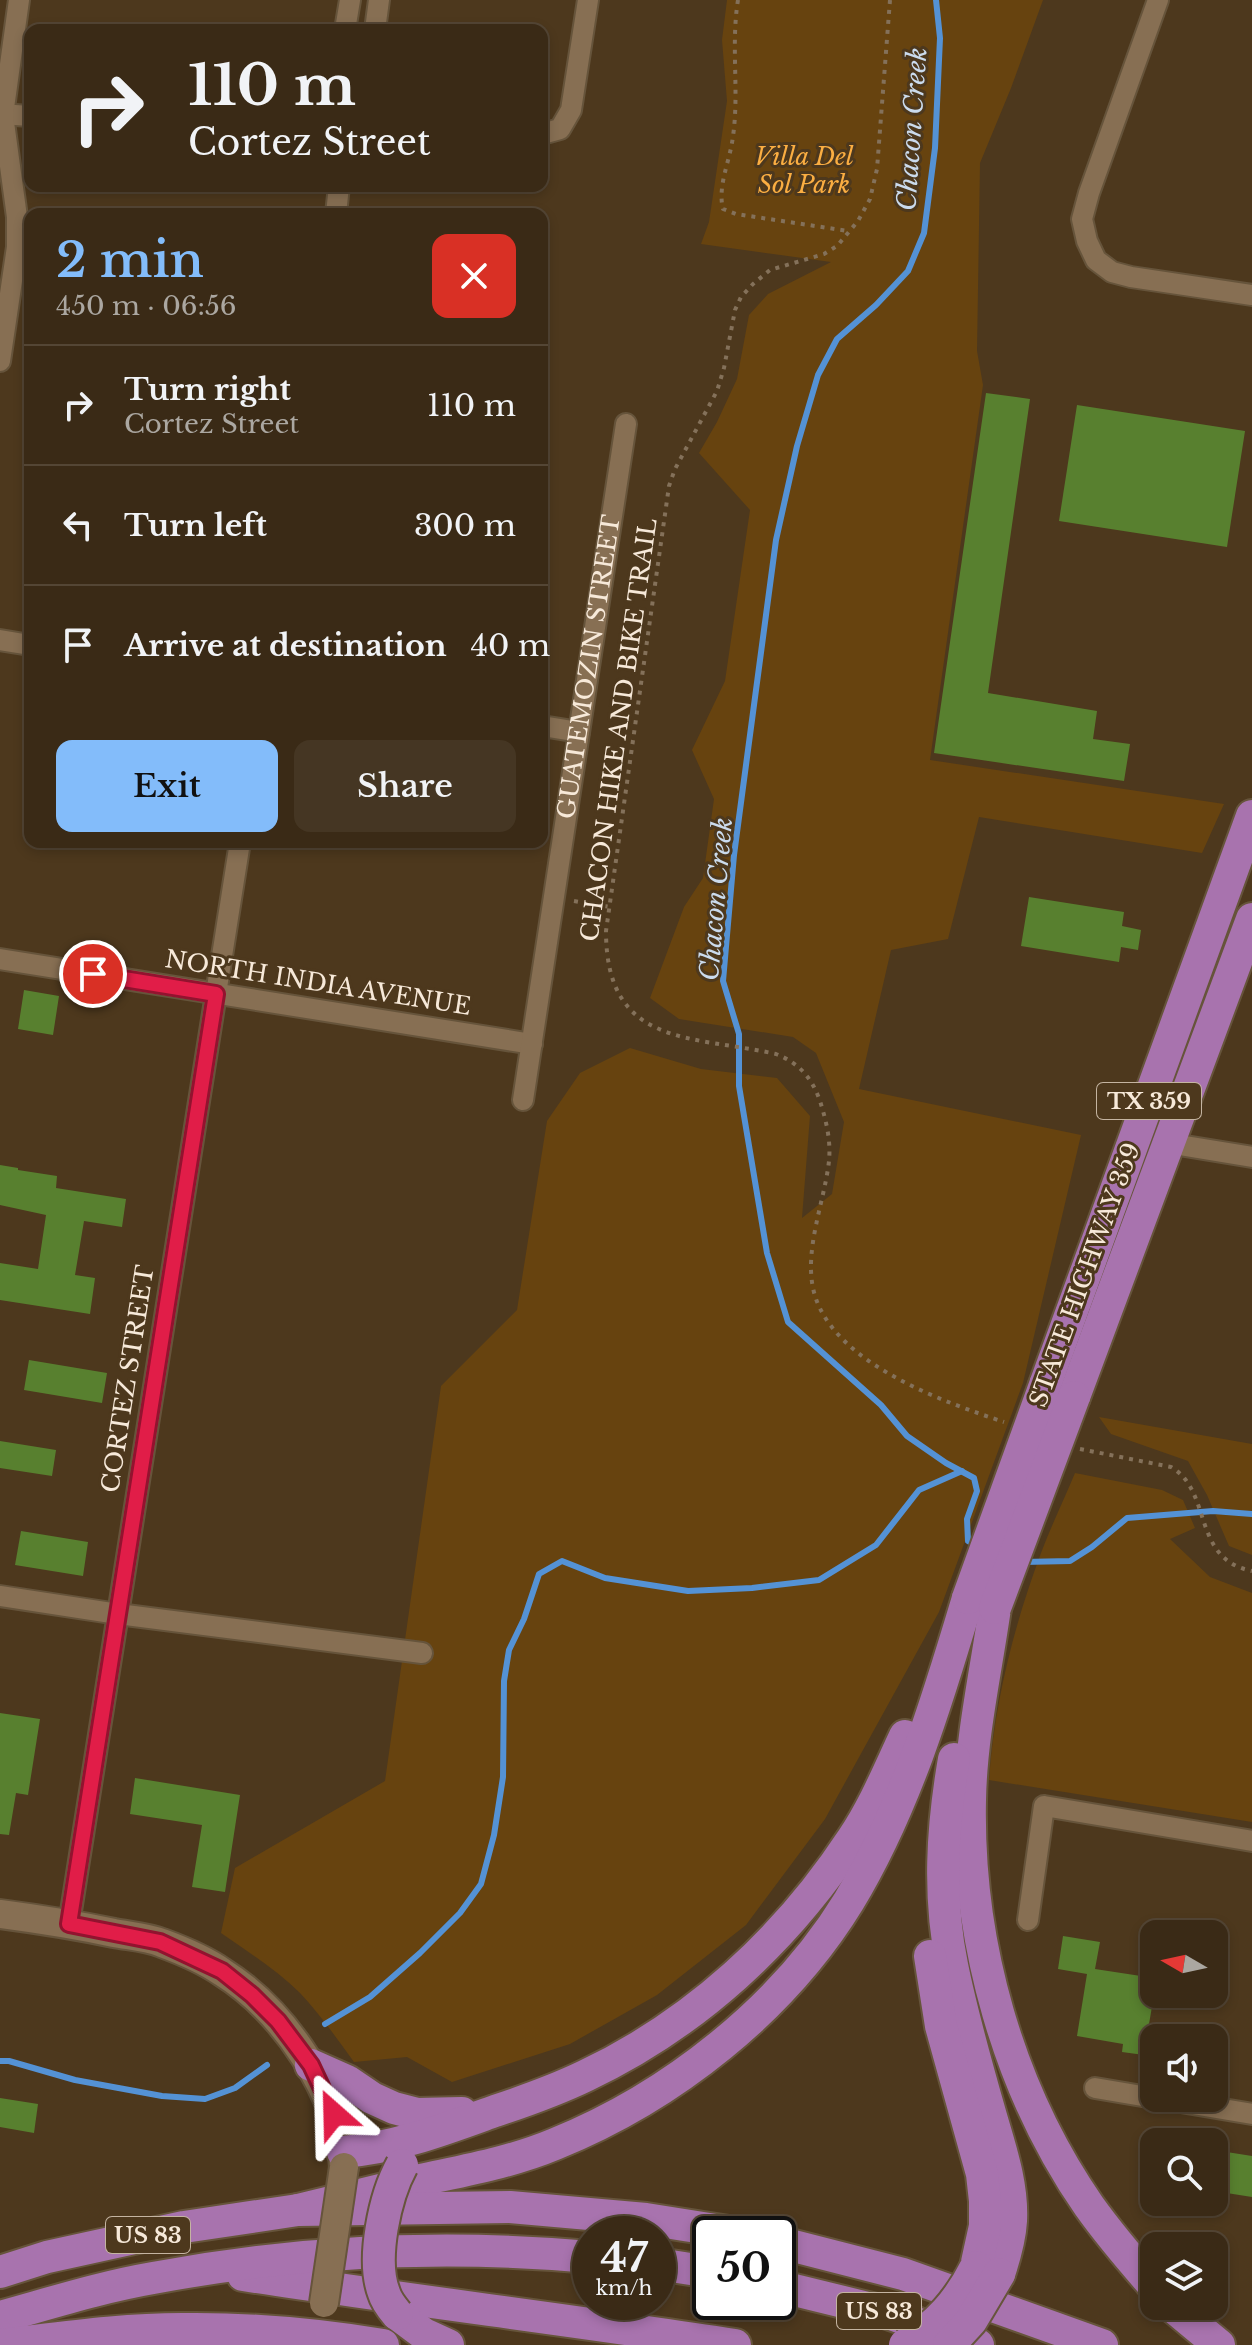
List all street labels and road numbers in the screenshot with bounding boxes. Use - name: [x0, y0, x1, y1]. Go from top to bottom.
- street label: GUATEMOZIN STREET: [551, 513, 626, 821]
- street label: CHACON HIKE AND BIKE TRAIL: [574, 517, 663, 943]
- street label: NORTH INDIA AVENUE: [163, 944, 473, 1021]
- road number: TX 359: [1097, 1083, 1201, 1119]
- street label: STATE HIGHWAY 359: [1023, 1139, 1146, 1411]
- street label: CORTEZ STREET: [95, 1263, 160, 1495]
- road number: US 83: [106, 2217, 190, 2253]
- road number: US 83: [837, 2293, 921, 2329]

